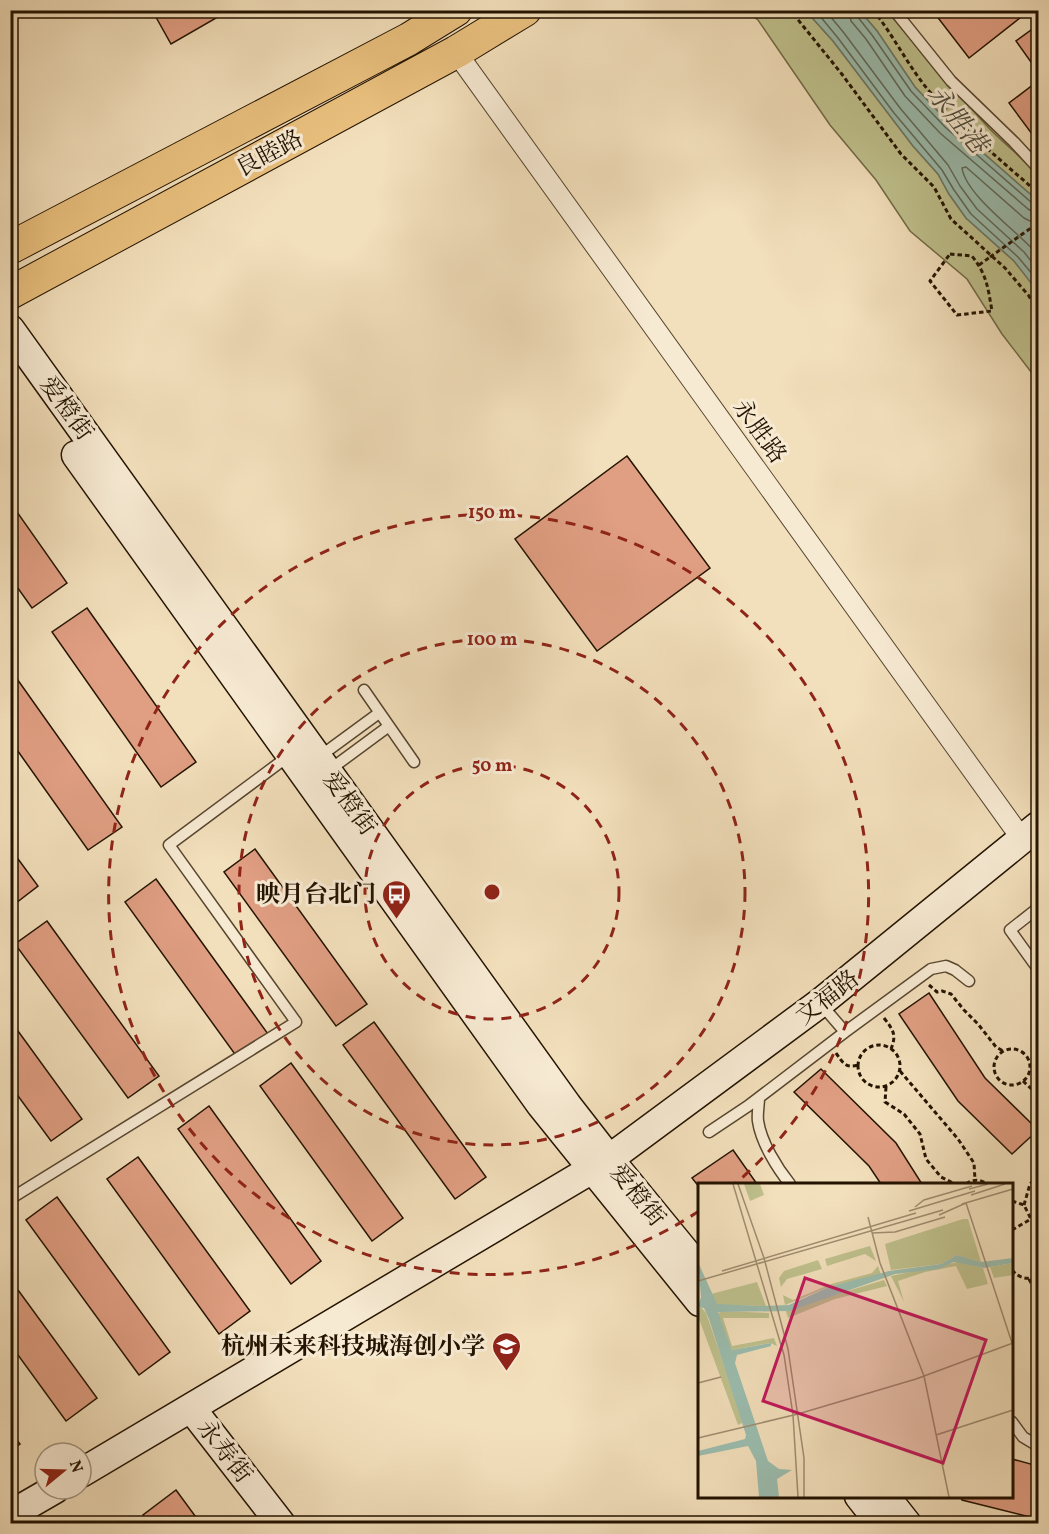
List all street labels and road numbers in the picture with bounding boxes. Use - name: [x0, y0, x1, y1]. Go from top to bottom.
- street label: 良睦路: [230, 123, 310, 187]
- street label: 爱橙街: [30, 370, 100, 448]
- street label: 永胜路: [723, 393, 793, 471]
- street label: 爱橙街: [313, 765, 383, 843]
- street label: 文福路: [789, 963, 867, 1034]
- street label: 爱橙街: [601, 1158, 672, 1235]
- street label: 永寿街: [188, 1413, 259, 1491]

